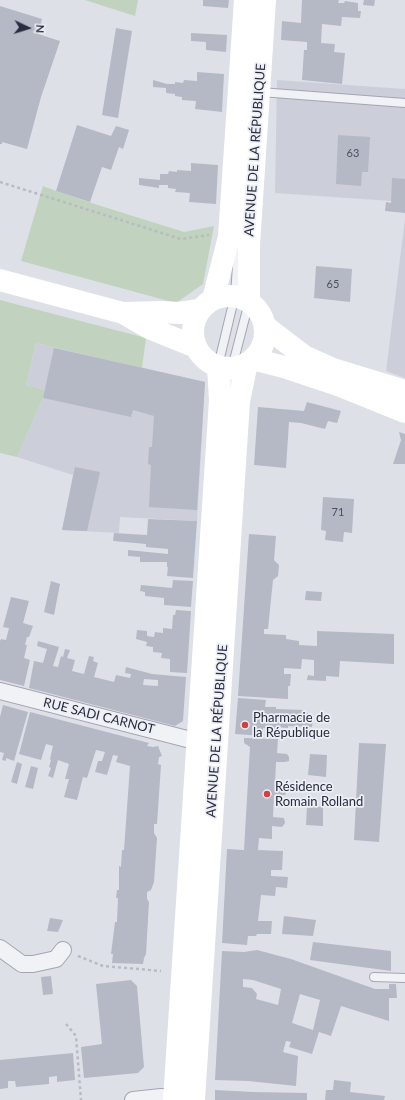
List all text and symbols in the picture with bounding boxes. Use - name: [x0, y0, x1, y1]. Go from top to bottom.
- north arrow: [8, 8, 48, 48]
- text: N: [34, 24, 47, 34]
- street label: AVENUE DE LA RÉPUBLIQUE: [241, 63, 269, 237]
- house number: 63: [347, 146, 359, 160]
- house number: 65: [327, 277, 339, 291]
- house number: 71: [332, 505, 344, 519]
- street label: AVENUE DE LA RÉPUBLIQUE: [203, 644, 231, 818]
- street label: RUE SADI CARNOT: [42, 695, 156, 737]
- place label: Pharmacie de la République: [253, 710, 330, 741]
- marker: Pharmacie de la République: [240, 720, 250, 730]
- place label: Résidence Romain Rolland: [275, 779, 363, 810]
- marker: Résidence Romain Rolland: [262, 789, 272, 799]

